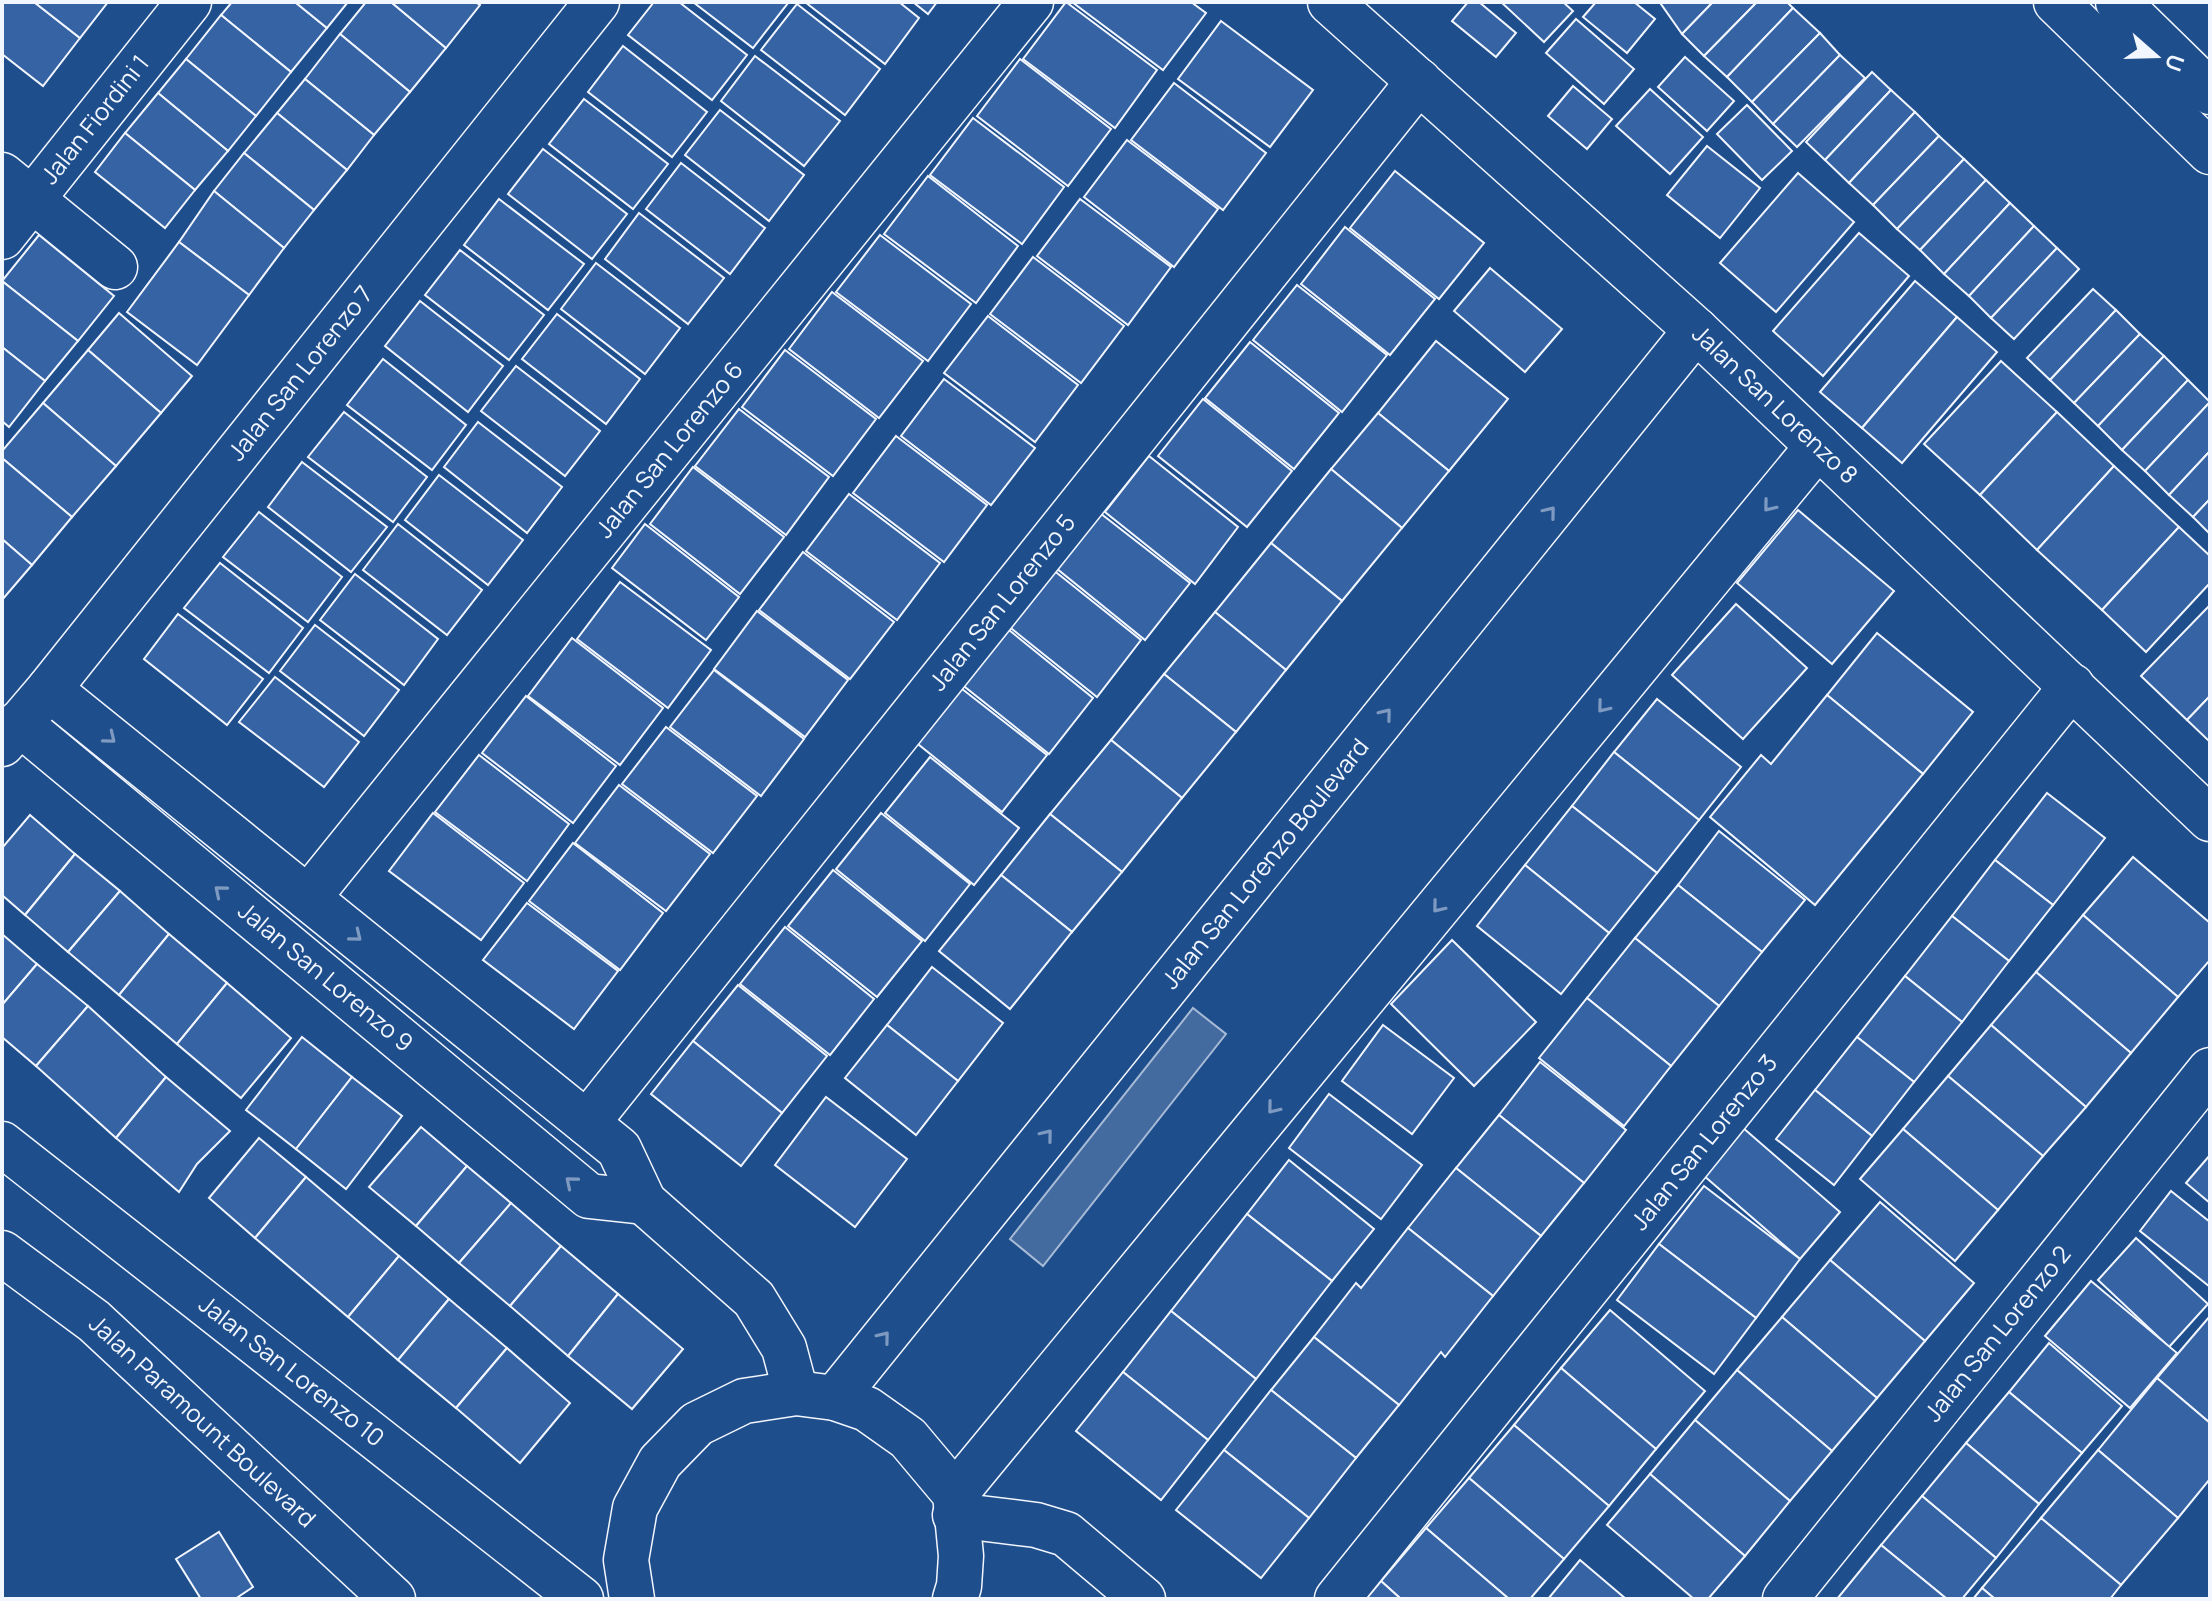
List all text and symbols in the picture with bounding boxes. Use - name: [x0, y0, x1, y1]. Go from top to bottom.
- north arrow: [2116, 16, 2196, 96]
- street label: Jalan Fiordini 1: [33, 47, 156, 190]
- text: U: [2158, 50, 2192, 75]
- street label: Jalan San Lorenzo 7: [219, 278, 380, 467]
- street label: Jalan San Lorenzo 8: [1686, 317, 1866, 491]
- street label: Jalan San Lorenzo 6: [587, 354, 750, 544]
- one-way arrow: [1764, 497, 1779, 511]
- street label: Jalan San Lorenzo 5: [921, 506, 1082, 697]
- one-way arrow: [1540, 506, 1554, 521]
- one-way arrow: [1599, 698, 1613, 713]
- one-way arrow: [1377, 708, 1391, 723]
- one-way arrow: [101, 728, 115, 743]
- street label: Jalan San Lorenzo Boulevard: [1153, 731, 1376, 995]
- one-way arrow: [214, 886, 229, 900]
- street label: Jalan San Lorenzo 9: [232, 894, 421, 1058]
- one-way arrow: [1433, 898, 1448, 913]
- one-way arrow: [347, 926, 361, 941]
- street label: Jalan San Lorenzo 3: [1623, 1047, 1784, 1236]
- one-way arrow: [1268, 1099, 1283, 1113]
- one-way arrow: [1038, 1129, 1052, 1144]
- one-way arrow: [566, 1177, 580, 1192]
- street label: Jalan San Lorenzo 2: [1916, 1238, 2078, 1428]
- street label: Jalan San Lorenzo 10: [193, 1287, 392, 1453]
- street label: Jalan Paramount Boulevard: [83, 1307, 324, 1534]
- one-way arrow: [874, 1332, 889, 1346]

